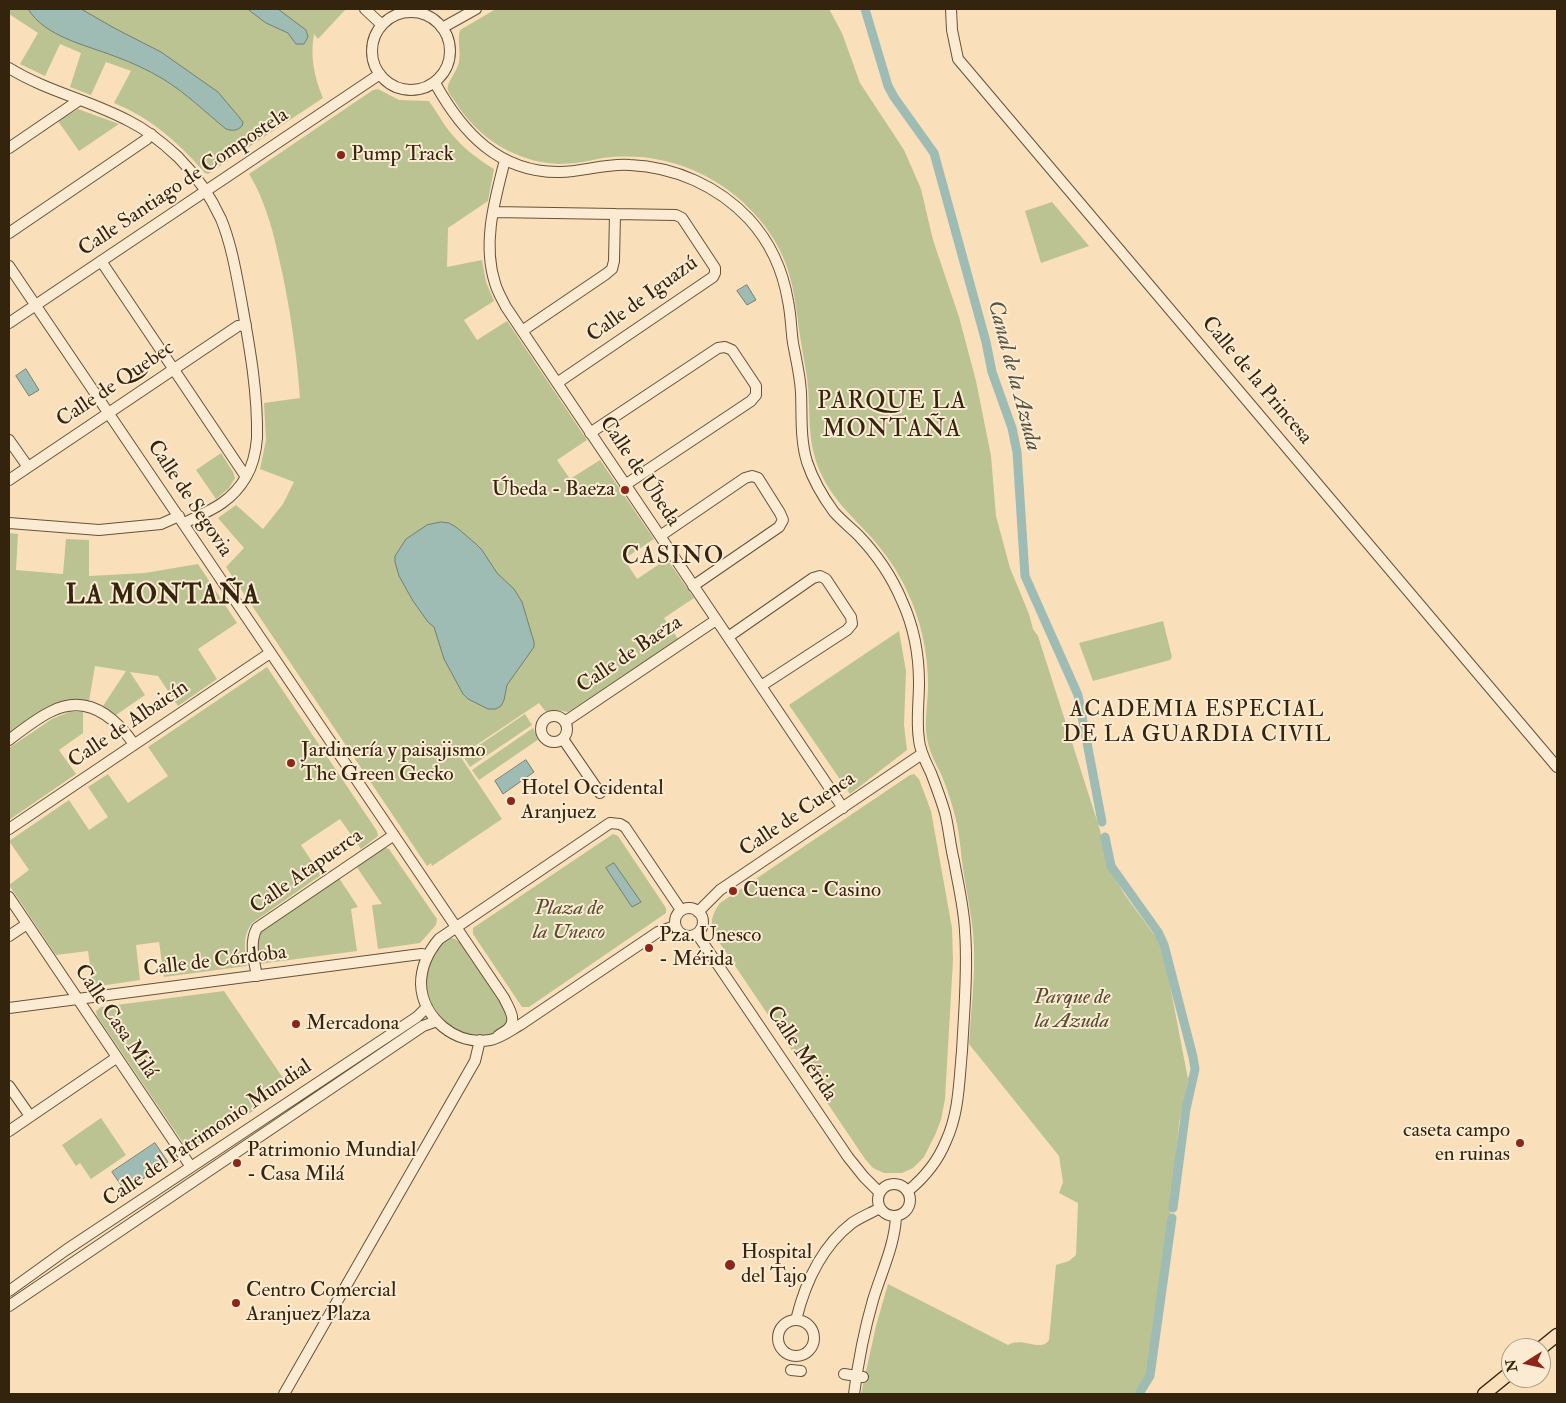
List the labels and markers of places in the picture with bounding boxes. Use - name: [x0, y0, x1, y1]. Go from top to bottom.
- place label: Pump Track: [351, 142, 454, 168]
- marker: Pump Track: [335, 149, 347, 161]
- place label: Úbeda - Baeza: [492, 477, 615, 503]
- marker: Úbeda - Baeza: [619, 484, 631, 496]
- place label: Jardinería y paisajismo The Green Gecko: [301, 738, 486, 788]
- marker: Jardinería y paisajismo The Green Gecko: [285, 757, 297, 769]
- place label: Hotel Occidental Aranjuez: [521, 776, 664, 826]
- marker: Hotel Occidental Aranjuez: [505, 795, 517, 807]
- place label: Cuenca - Casino: [743, 878, 881, 904]
- marker: Cuenca - Casino: [727, 885, 739, 897]
- place label: Pza. Unesco - Mérida: [659, 923, 761, 973]
- marker: Pza. Unesco - Mérida: [643, 942, 655, 954]
- place label: Mercadona: [306, 1011, 399, 1037]
- marker: Mercadona: [290, 1018, 302, 1030]
- place label: caseta campo en ruinas: [1403, 1118, 1510, 1168]
- marker: caseta campo en ruinas: [1514, 1137, 1526, 1149]
- place label: Patrimonio Mundial - Casa Milá: [247, 1138, 416, 1188]
- marker: Patrimonio Mundial - Casa Milá: [231, 1157, 243, 1169]
- place label: Hospital del Tajo: [741, 1240, 812, 1290]
- marker: Hospital del Tajo: [723, 1258, 737, 1272]
- place label: Centro Comercial Aranjuez Plaza: [246, 1278, 396, 1328]
- marker: Centro Comercial Aranjuez Plaza: [230, 1297, 242, 1309]

